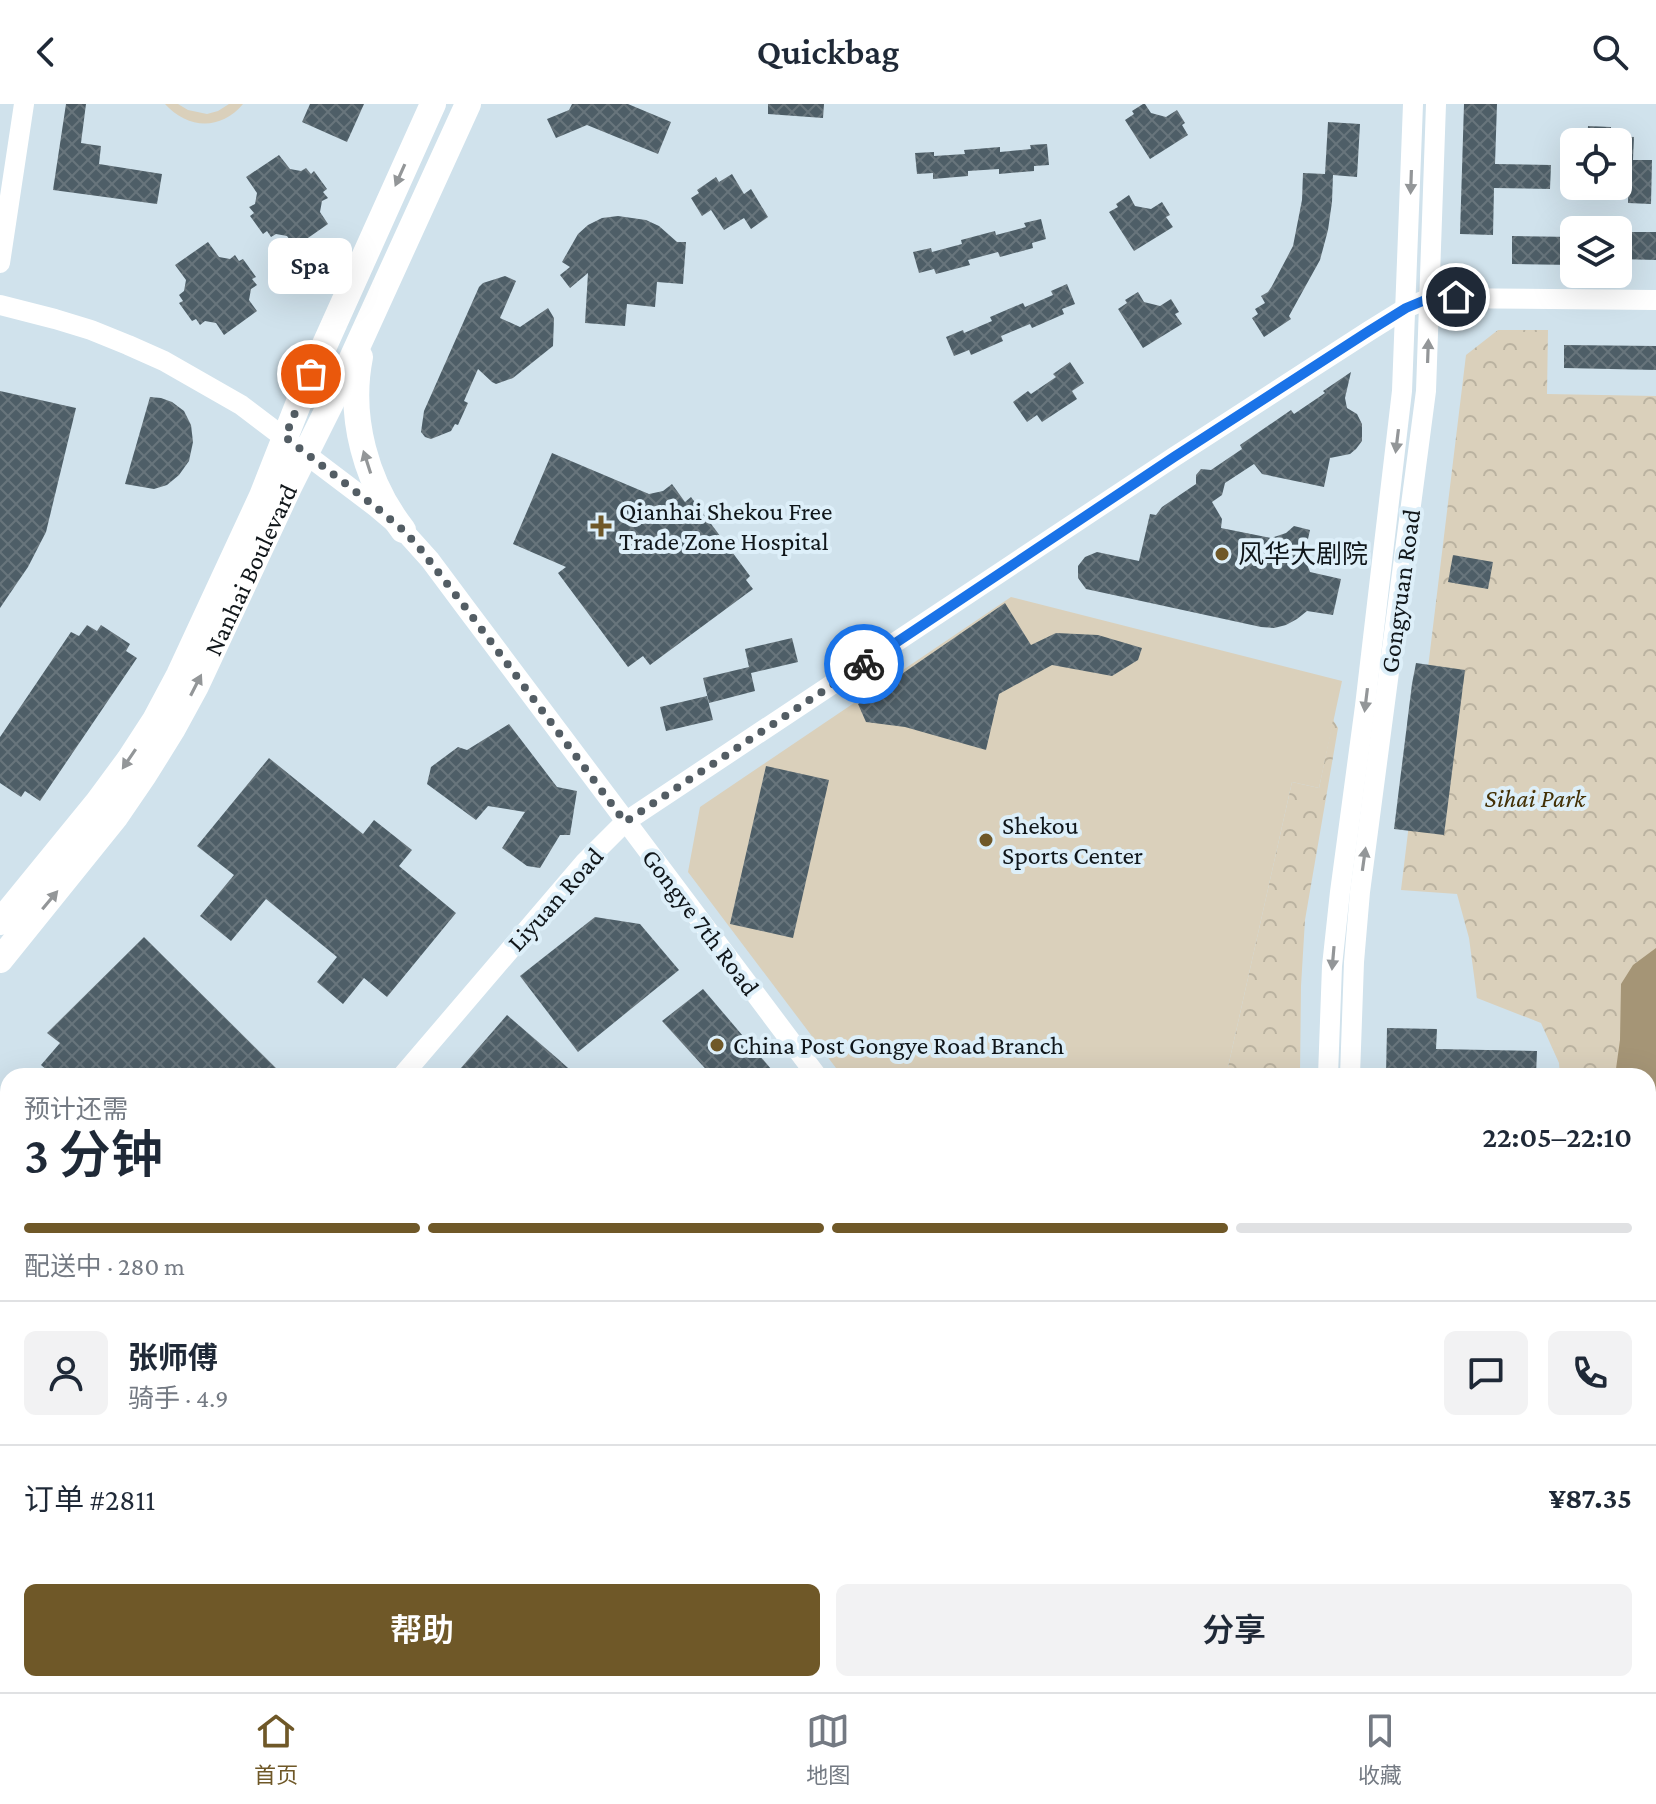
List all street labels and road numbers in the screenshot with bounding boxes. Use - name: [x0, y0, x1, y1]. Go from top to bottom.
- street label: Nanhai Boulevard: [198, 479, 303, 660]
- street label: Gongyuan Road: [1375, 507, 1426, 675]
- street label: Liyuan Road: [501, 841, 610, 957]
- street label: Gongye 7th Road: [636, 843, 765, 1002]

